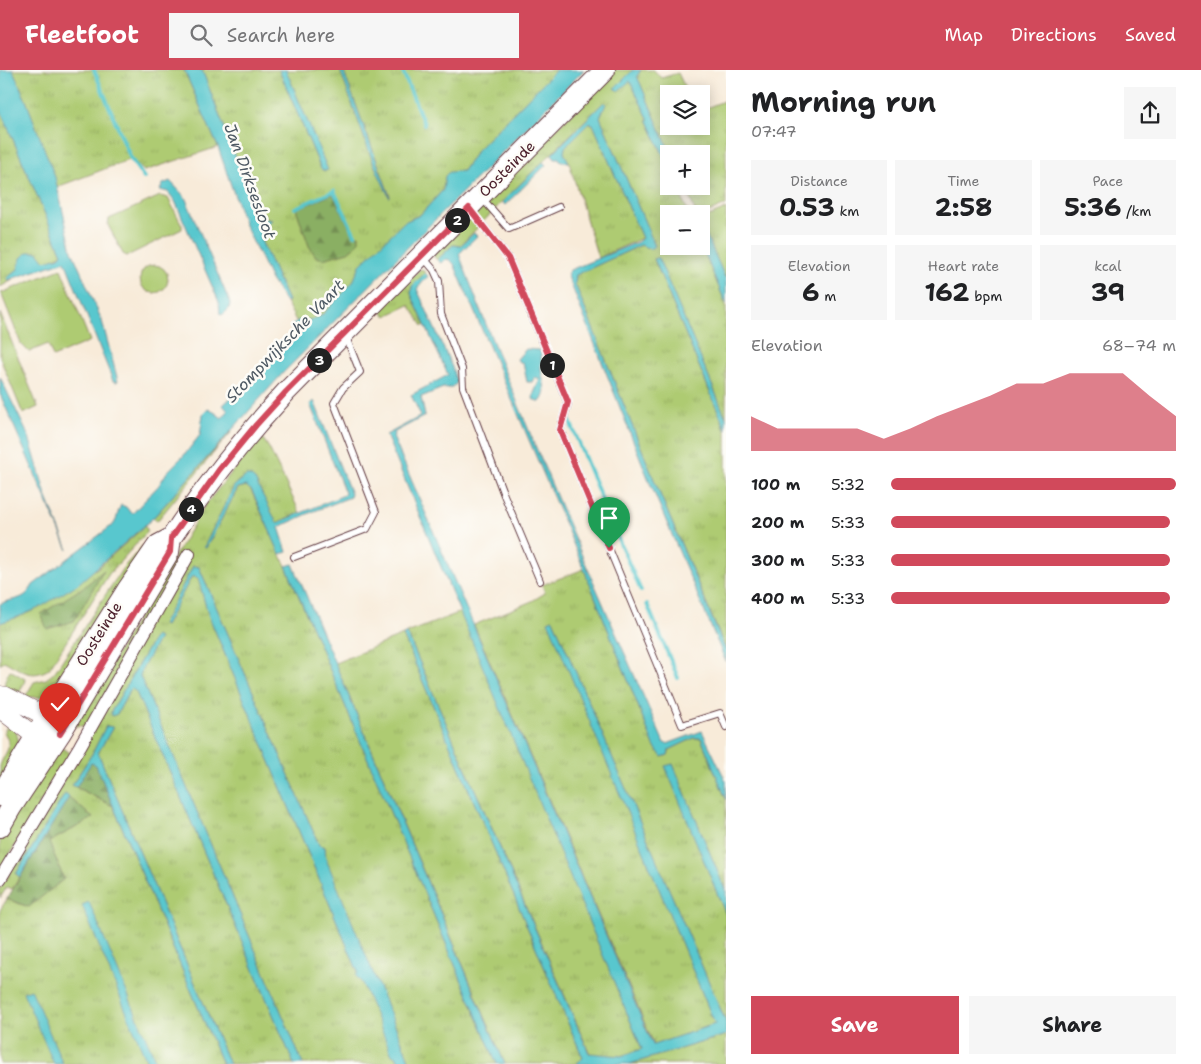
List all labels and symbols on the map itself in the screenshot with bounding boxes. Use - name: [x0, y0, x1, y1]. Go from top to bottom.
- water label: Jan Dirksesloot: [219, 120, 281, 242]
- street label: Oosteinde: [474, 136, 540, 202]
- pin: 2: [444, 208, 470, 232]
- water label: Stompwijksche Vaart: [221, 275, 349, 407]
- pin: 3: [306, 348, 332, 372]
- pin: 1: [540, 352, 564, 378]
- pin: 4: [178, 496, 204, 522]
- pin: [588, 497, 630, 548]
- street label: Oosteinde: [71, 598, 127, 670]
- pin: [39, 683, 81, 734]

